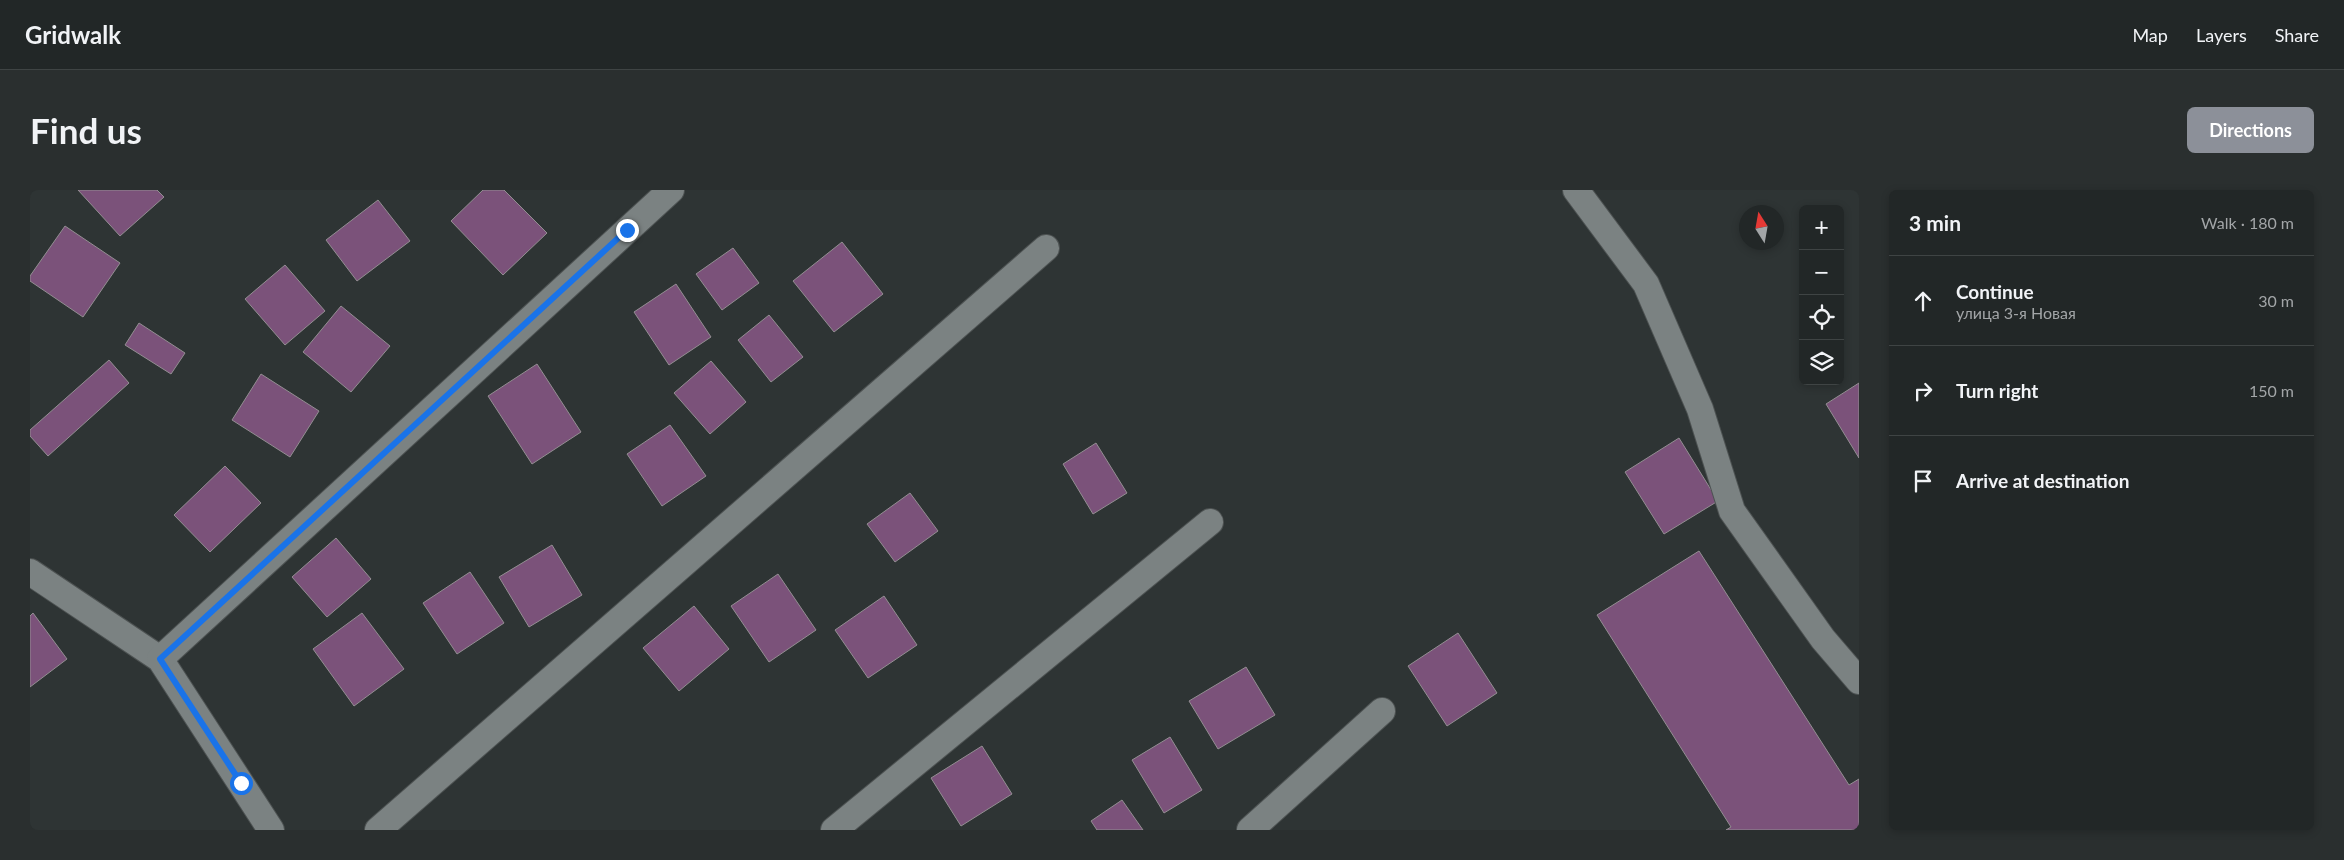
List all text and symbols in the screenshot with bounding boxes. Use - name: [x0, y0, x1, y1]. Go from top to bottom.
- text: Gridwalk: [25, 20, 121, 49]
- text: Map: [2132, 24, 2168, 46]
- text: Layers: [2196, 24, 2247, 46]
- text: Share: [2275, 24, 2319, 46]
- button: Directions: [2187, 107, 2314, 153]
- text: Find us: [30, 109, 142, 151]
- north arrow: [1739, 205, 1784, 250]
- map controls: [1799, 205, 1844, 385]
- button: +: [1799, 205, 1844, 250]
- text: 3 min: [1909, 210, 1961, 235]
- text: Walk · 180 m: [2201, 213, 2294, 232]
- route end: [616, 219, 639, 242]
- button: −: [1799, 250, 1844, 295]
- text: Continue: [1956, 280, 2034, 303]
- icon: ahead: [1909, 287, 1937, 315]
- text: 30 m: [2258, 291, 2294, 310]
- button: locate: [1799, 295, 1844, 340]
- text: улица 3-я Новая: [1956, 303, 2076, 322]
- button: layers: [1799, 340, 1844, 385]
- icon: right: [1909, 377, 1937, 405]
- text: Turn right: [1956, 379, 2038, 402]
- text: 150 m: [2249, 381, 2294, 400]
- icon: arrive: [1909, 467, 1937, 495]
- text: Arrive at destination: [1956, 469, 2129, 492]
- route start: [230, 772, 253, 795]

